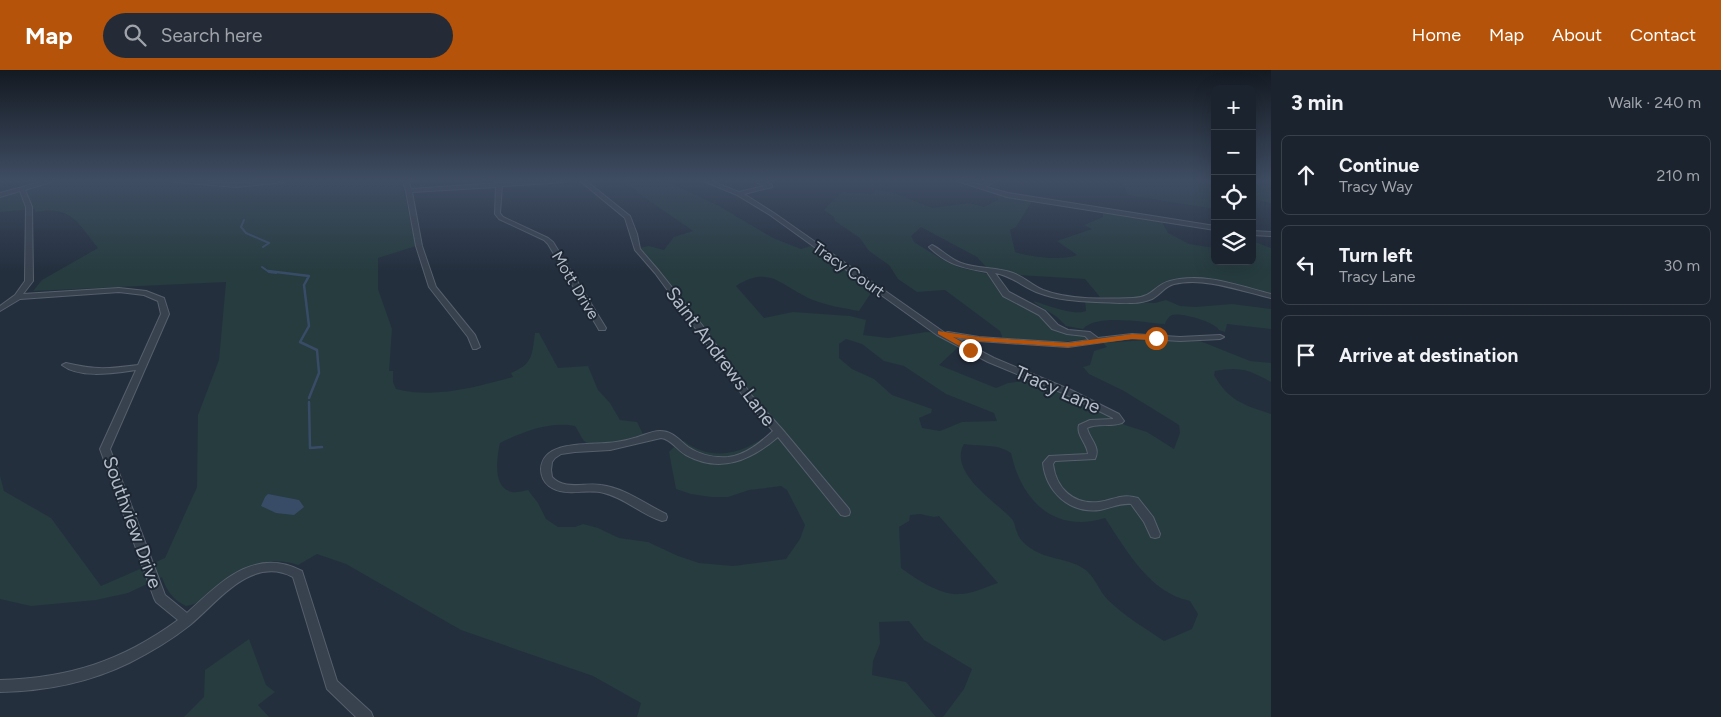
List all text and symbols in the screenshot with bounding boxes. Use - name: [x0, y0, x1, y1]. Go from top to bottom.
- search box: [103, 13, 453, 58]
- text: Map: [25, 21, 73, 50]
- icon: search: [121, 21, 149, 49]
- text: Search here: [161, 24, 262, 47]
- text: Home: [1412, 24, 1461, 46]
- text: Map: [1489, 24, 1524, 46]
- text: About: [1552, 24, 1602, 46]
- text: Contact: [1630, 24, 1696, 46]
- map controls: [1211, 85, 1256, 265]
- button: +: [1211, 85, 1256, 130]
- text: 3 min: [1291, 90, 1343, 115]
- text: Walk · 240 m: [1608, 93, 1701, 112]
- button: −: [1211, 130, 1256, 175]
- text: Continue: [1339, 154, 1419, 177]
- icon: ahead: [1292, 161, 1320, 189]
- text: 210 m: [1657, 166, 1700, 185]
- button: locate: [1211, 175, 1256, 220]
- text: Tracy Way: [1339, 177, 1413, 196]
- button: layers: [1211, 220, 1256, 265]
- street label: Tracy Court: [809, 238, 888, 301]
- text: Turn left: [1339, 244, 1413, 267]
- street label: Mott Drive: [548, 248, 603, 323]
- icon: left: [1292, 251, 1320, 279]
- text: 30 m: [1663, 256, 1700, 275]
- text: Tracy Lane: [1339, 267, 1416, 286]
- street label: Saint Andrews Lane: [661, 282, 780, 430]
- route start: [1145, 327, 1168, 350]
- route end: [959, 339, 982, 362]
- icon: arrive: [1292, 341, 1320, 369]
- text: Arrive at destination: [1339, 344, 1518, 367]
- street label: Tracy Lane: [1012, 360, 1104, 418]
- street label: Southview Drive: [98, 453, 167, 591]

